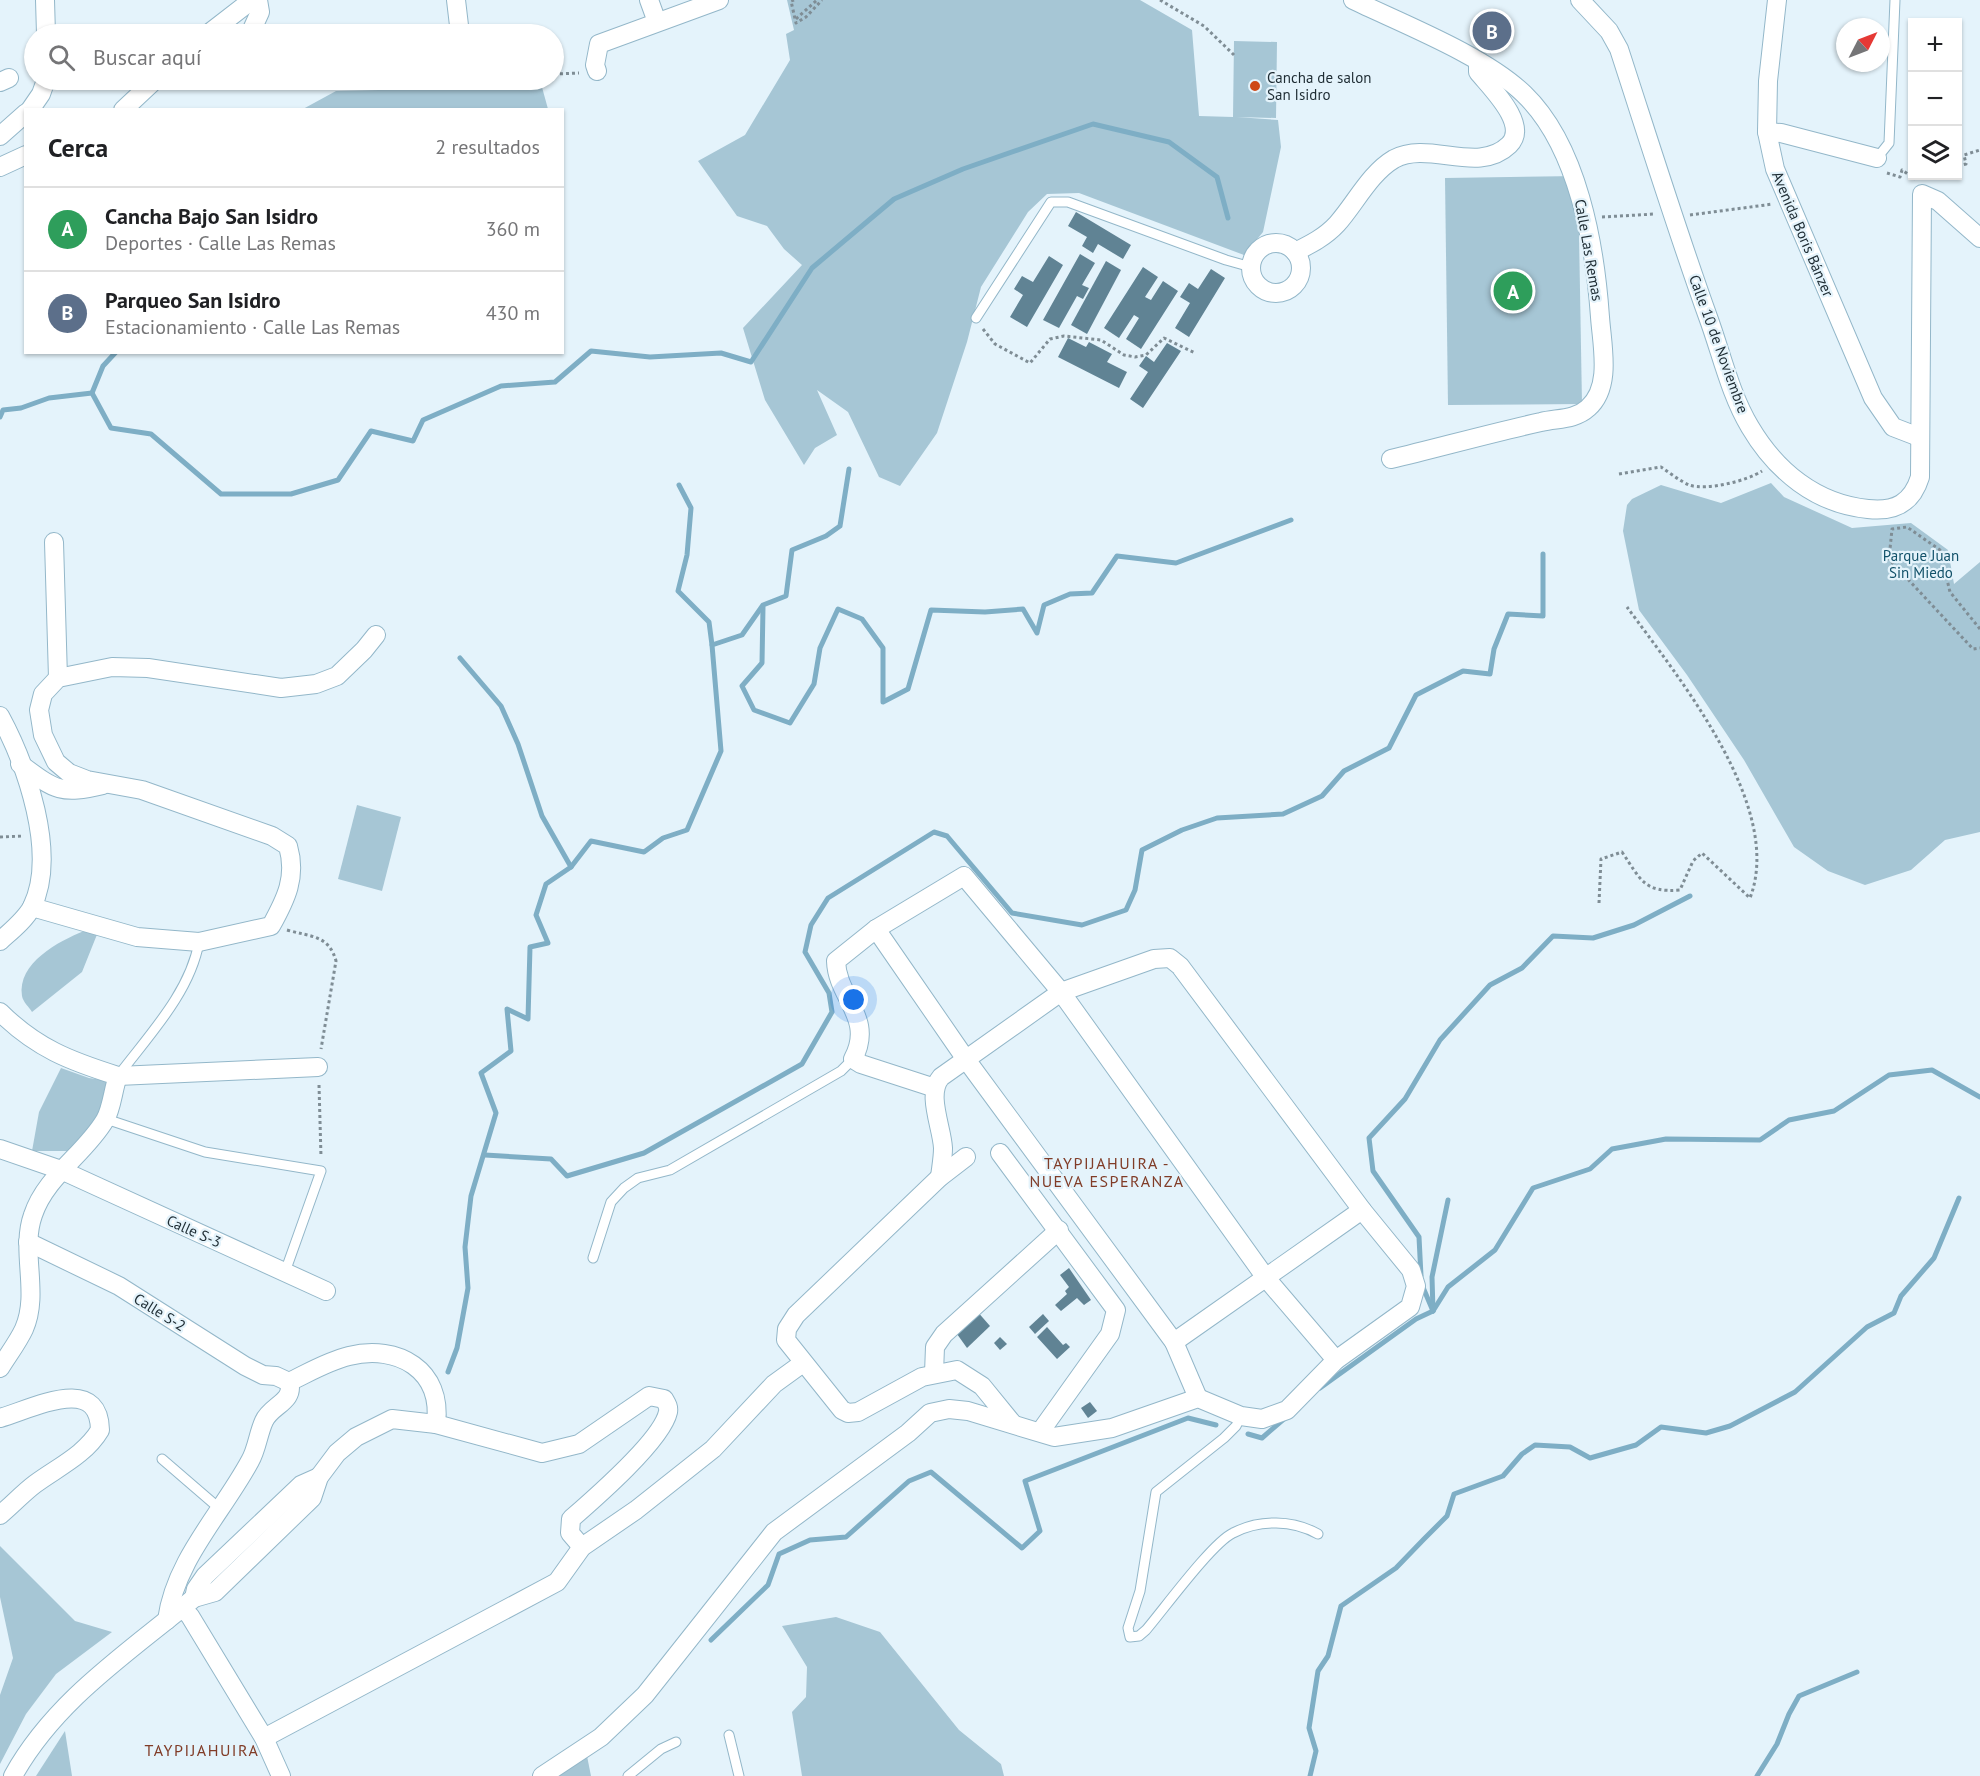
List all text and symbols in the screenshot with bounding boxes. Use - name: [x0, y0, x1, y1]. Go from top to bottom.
- pin: B: [1472, 9, 1512, 54]
- north arrow: [1836, 18, 1890, 72]
- map controls: [1908, 18, 1962, 180]
- button: +: [1908, 18, 1962, 72]
- search box: [24, 24, 564, 90]
- icon: search: [45, 41, 78, 74]
- text: Buscar aquí: [93, 43, 202, 71]
- place label: Cancha de salon San Isidro: [1267, 68, 1371, 104]
- button: −: [1908, 72, 1962, 126]
- marker: Cancha de salon San Isidro: [1248, 79, 1262, 93]
- button: layers: [1908, 126, 1962, 180]
- text: Cerca: [48, 131, 108, 164]
- text: 2 resultados: [435, 134, 540, 160]
- street label: Avenida Boris Bánzer: [1768, 168, 1838, 300]
- street label: Calle Las Remas: [1571, 198, 1607, 302]
- text: Cancha Bajo San Isidro: [105, 202, 318, 230]
- text: A: [61, 216, 74, 242]
- text: 360 m: [486, 216, 540, 242]
- text: Deportes · Calle Las Remas: [105, 230, 336, 256]
- pin: A: [1494, 268, 1532, 314]
- street label: Calle 10 de Noviembre: [1685, 272, 1753, 416]
- text: Parqueo San Isidro: [105, 286, 281, 314]
- text: B: [62, 300, 73, 326]
- text: 430 m: [486, 300, 540, 326]
- text: Estacionamiento · Calle Las Remas: [105, 314, 400, 340]
- park label: Parque Juan Sin Miedo: [1883, 546, 1959, 582]
- your location: [839, 985, 868, 1014]
- district label: TAYPIJAHUIRA - NUEVA ESPERANZA: [1029, 1153, 1185, 1191]
- street label: Calle S-3: [164, 1211, 224, 1251]
- street label: Calle S-2: [131, 1289, 189, 1335]
- district label: TAYPIJAHUIRA: [145, 1740, 259, 1760]

